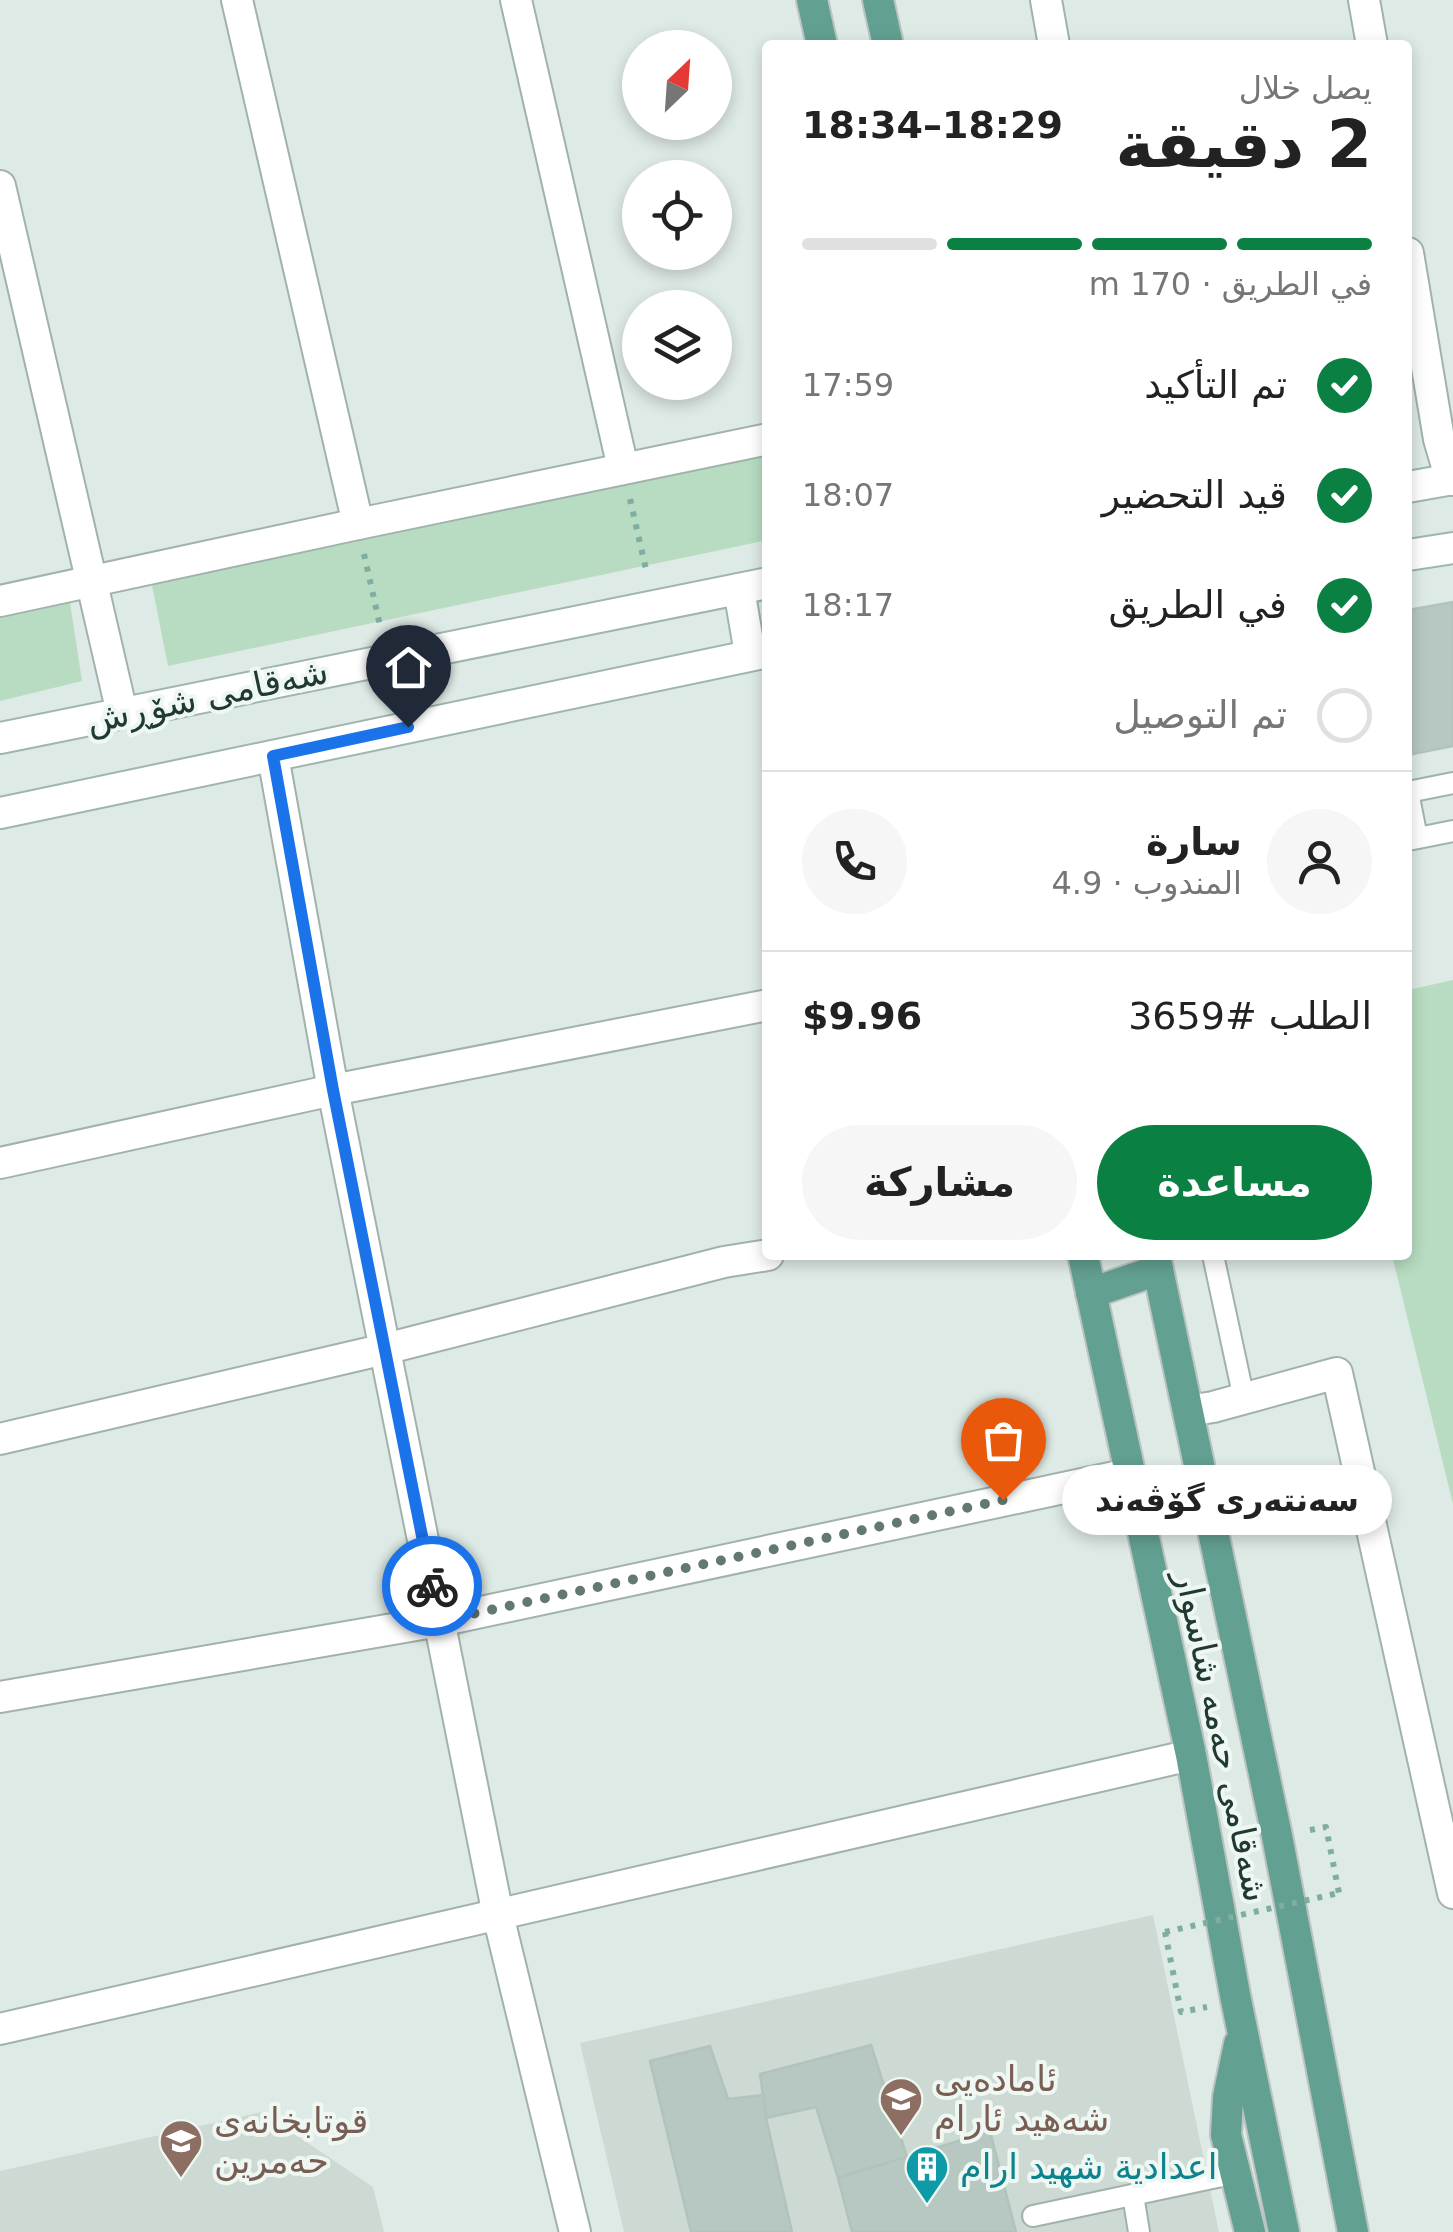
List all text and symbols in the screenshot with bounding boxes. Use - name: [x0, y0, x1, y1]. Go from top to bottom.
- north arrow: [622, 30, 732, 140]
- map controls: [622, 30, 732, 400]
- text: يصل خلال: [1239, 69, 1372, 107]
- text: 18:29–18:34: [802, 103, 1063, 147]
- text: 2 دقيقة: [1115, 107, 1372, 182]
- button: locate: [622, 160, 732, 270]
- text: في الطريق · 170 m: [1089, 265, 1372, 303]
- button: layers: [622, 290, 732, 400]
- icon: check: [1317, 358, 1372, 413]
- text: تم التأكيد: [1144, 363, 1287, 407]
- text: 17:59: [802, 366, 894, 404]
- icon: check: [1317, 468, 1372, 523]
- text: قيد التحضير: [1102, 473, 1287, 517]
- text: 18:07: [802, 476, 894, 514]
- icon: check: [1317, 578, 1372, 633]
- text: في الطريق: [1109, 583, 1287, 627]
- text: 18:17: [802, 586, 894, 624]
- pin: [366, 625, 451, 728]
- icon: home: [381, 640, 436, 695]
- street label: شەقامی شۆڕش: [83, 651, 332, 742]
- text: تم التوصيل: [1113, 693, 1287, 737]
- button: phone: [802, 809, 907, 914]
- button: person: [1267, 809, 1372, 914]
- text: سارة: [1146, 820, 1242, 864]
- text: المندوب · 4.9: [1051, 864, 1242, 902]
- text: $9.96: [802, 994, 922, 1038]
- text: الطلب #3659: [1128, 994, 1372, 1038]
- button: مشاركة: [802, 1125, 1077, 1240]
- button: مساعدة: [1097, 1125, 1372, 1240]
- pin: [961, 1398, 1046, 1501]
- icon: bag: [976, 1413, 1031, 1468]
- callout: سەنتەری گۆڤەند: [1063, 1465, 1393, 1535]
- text: سەنتەری گۆڤەند: [1095, 1481, 1359, 1519]
- courier: [382, 1536, 482, 1636]
- icon: bike: [405, 1559, 460, 1614]
- street label: شەقامی حەمە شاسوار: [1166, 1565, 1277, 1905]
- place label: ئامادەیی شەهید ئارام: [934, 2059, 1109, 2140]
- school or university icon: ئامادەیی شەهید ئارام: [878, 2076, 924, 2137]
- place label: قوتابخانەی حەمرین: [214, 2101, 368, 2182]
- school or university icon: قوتابخانەی حەمرین: [158, 2118, 204, 2179]
- building icon: اعدادية شهيد ارام: [904, 2144, 950, 2205]
- place label: اعدادية شهيد ارام: [960, 2147, 1217, 2188]

